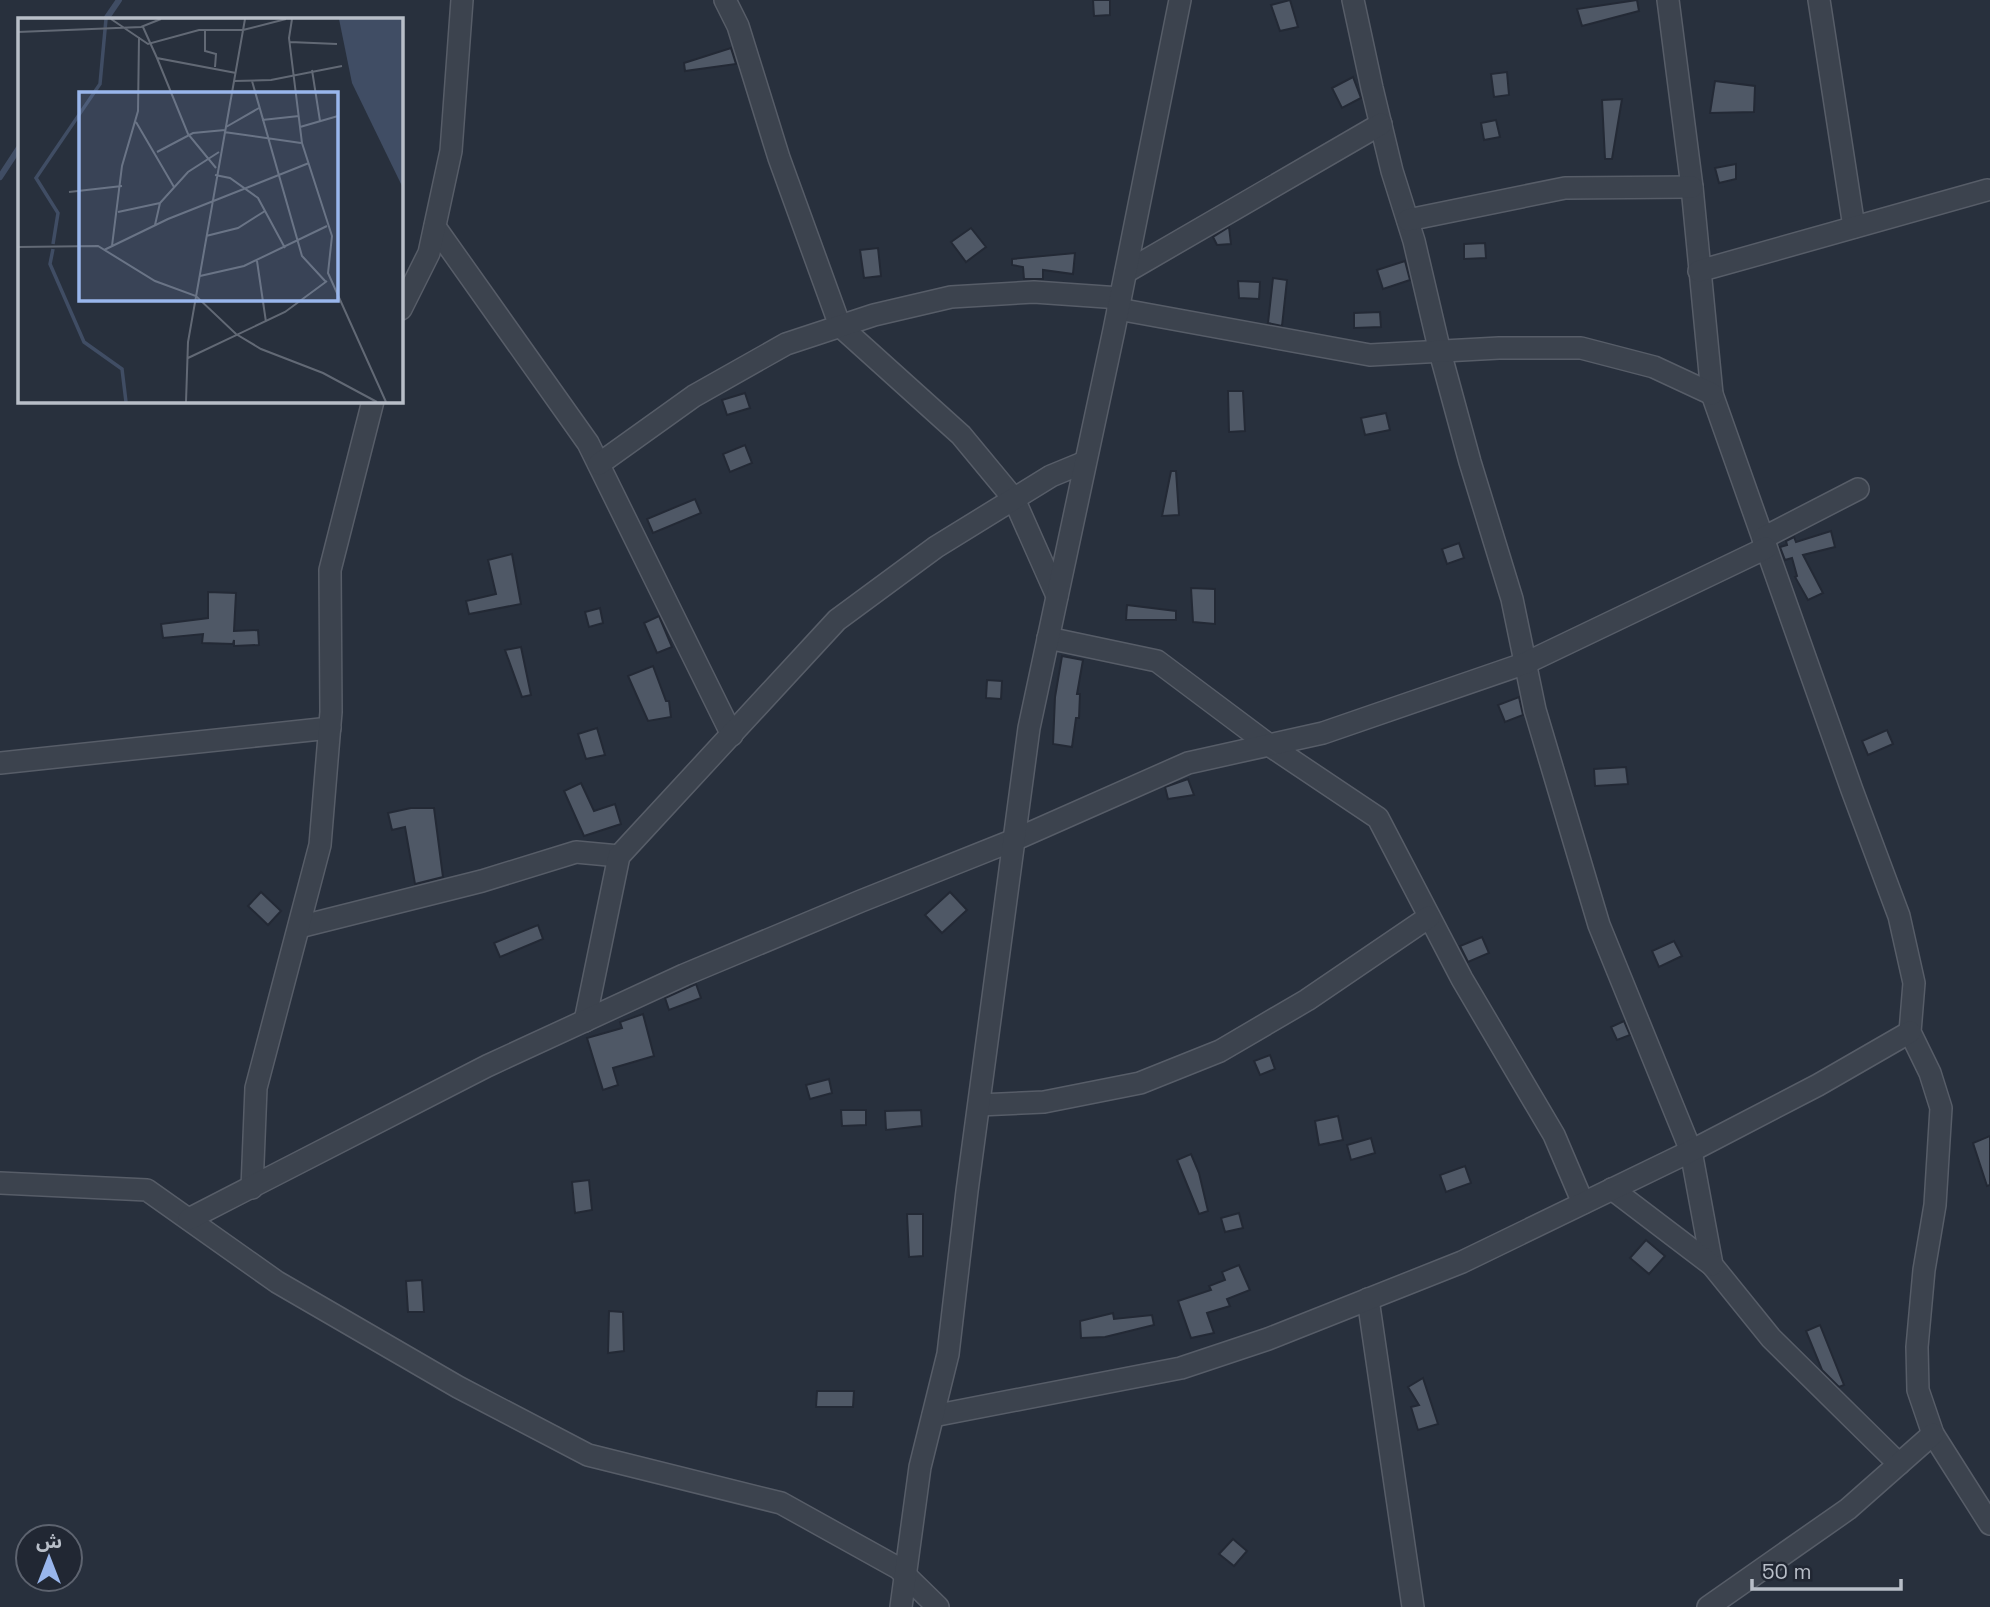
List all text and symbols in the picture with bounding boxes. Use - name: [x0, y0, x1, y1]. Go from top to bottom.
- inset map: [18, 18, 402, 402]
- north arrow: [14, 1523, 84, 1593]
- text: ش: [36, 1529, 62, 1554]
- scale bar: [1752, 1548, 1901, 1592]
- text: 50 m: [1762, 1558, 1812, 1585]

